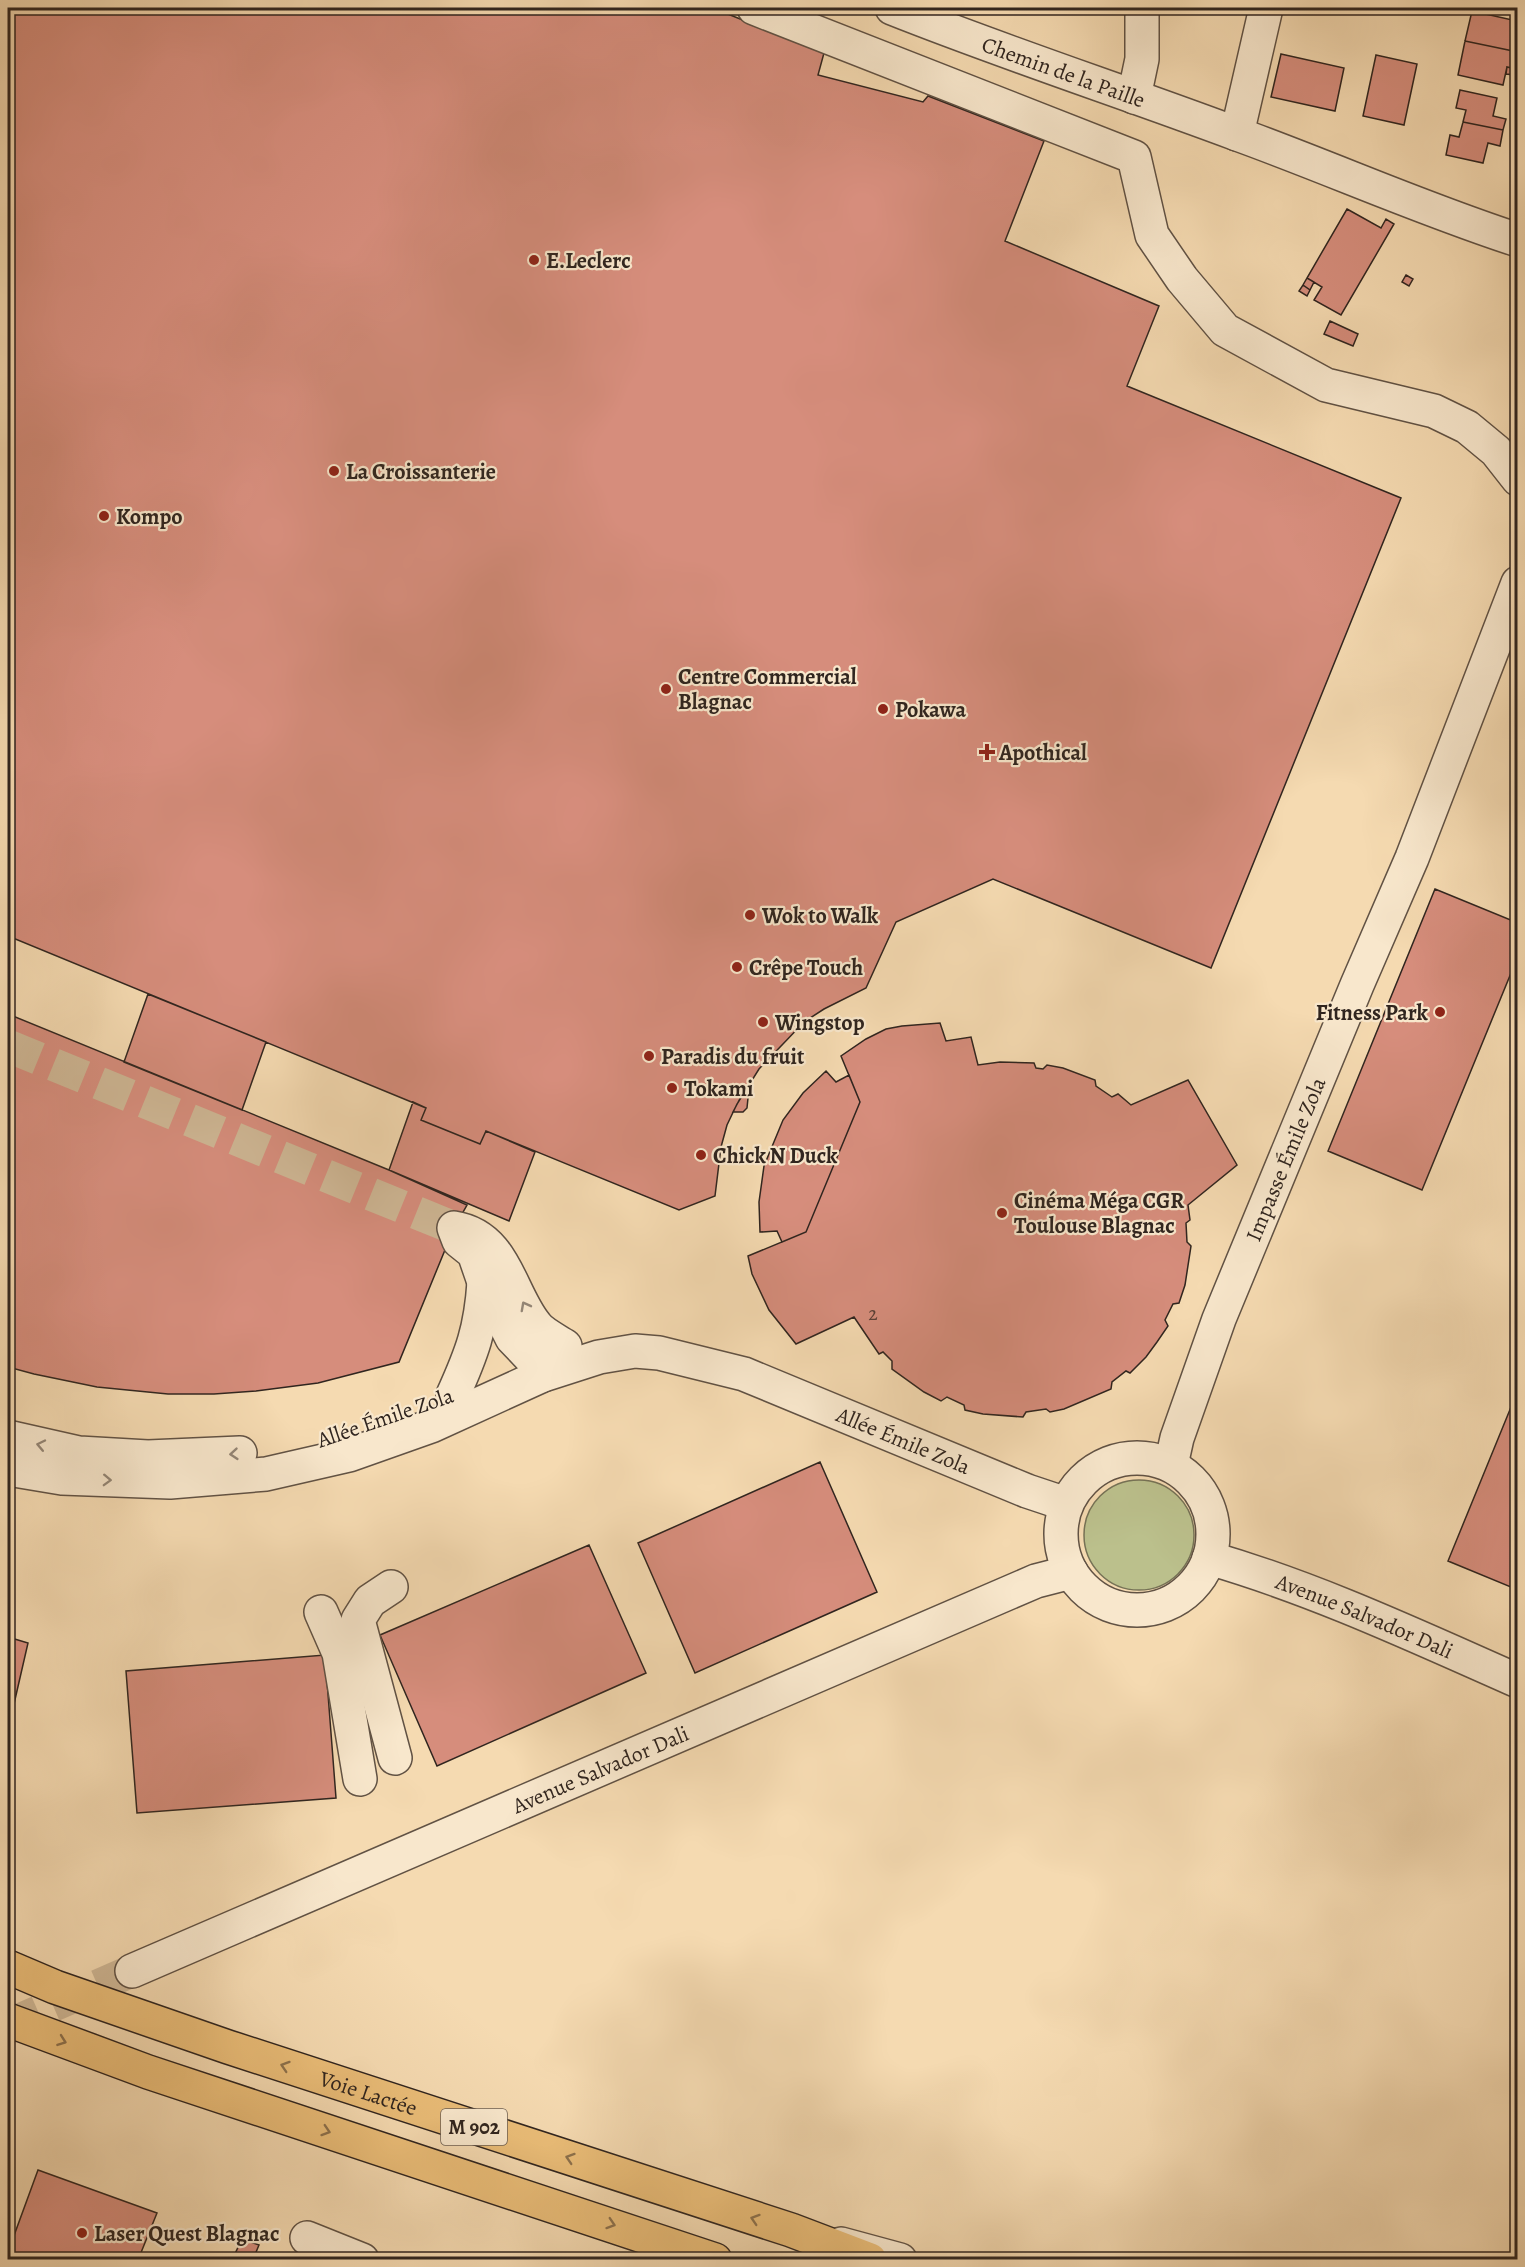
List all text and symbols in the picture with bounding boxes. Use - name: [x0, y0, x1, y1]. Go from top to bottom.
- street label: Chemin de la Paille: [978, 30, 1149, 115]
- place label: E.Leclerc: [546, 246, 631, 276]
- marker: E.Leclerc: [527, 253, 541, 267]
- place label: La Croissanterie: [346, 457, 496, 487]
- marker: La Croissanterie: [327, 464, 341, 478]
- place label: Kompo: [116, 502, 183, 532]
- marker: Kompo: [97, 509, 111, 523]
- place label: Centre Commercial Blagnac: [678, 662, 857, 717]
- marker: Centre Commercial Blagnac: [659, 682, 673, 696]
- place label: Pokawa: [895, 695, 967, 725]
- marker: Pokawa: [876, 702, 890, 716]
- place label: Apothical: [998, 738, 1087, 768]
- marker: Apothical: [980, 745, 994, 759]
- place label: Wok to Walk: [761, 901, 879, 931]
- marker: Wok to Walk: [743, 908, 757, 922]
- place label: Crêpe Touch: [749, 953, 863, 983]
- marker: Crêpe Touch: [730, 960, 744, 974]
- place label: Fitness Park: [1316, 998, 1429, 1028]
- marker: Fitness Park: [1433, 1005, 1447, 1019]
- place label: Wingstop: [774, 1008, 865, 1038]
- marker: Wingstop: [756, 1015, 770, 1029]
- place label: Paradis du fruit: [661, 1042, 805, 1072]
- marker: Paradis du fruit: [642, 1049, 656, 1063]
- street label: Impasse Émile Zola: [1239, 1072, 1334, 1246]
- place label: Tokami: [684, 1074, 753, 1104]
- marker: Tokami: [665, 1081, 679, 1095]
- place label: Chick N Duck: [713, 1141, 838, 1171]
- marker: Chick N Duck: [694, 1148, 708, 1162]
- place label: Cinéma Méga CGR Toulouse Blagnac: [1014, 1186, 1185, 1241]
- marker: Cinéma Méga CGR Toulouse Blagnac: [995, 1206, 1009, 1220]
- house number: 2: [868, 1300, 878, 1327]
- one-way arrow: [521, 1301, 532, 1312]
- street label: Allée Émile Zola: [312, 1380, 458, 1456]
- street label: Allée Émile Zola: [831, 1399, 975, 1482]
- one-way arrow: [36, 1439, 46, 1452]
- one-way arrow: [230, 1447, 239, 1460]
- one-way arrow: [103, 1474, 112, 1487]
- street label: Avenue Salvador Dali: [1270, 1566, 1458, 1666]
- street label: Avenue Salvador Dali: [507, 1719, 694, 1822]
- one-way arrow: [56, 2034, 67, 2046]
- one-way arrow: [280, 2060, 291, 2073]
- street label: Voie Lactée: [315, 2063, 421, 2124]
- road number: M 902: [441, 2109, 507, 2145]
- one-way arrow: [320, 2123, 331, 2136]
- one-way arrow: [565, 2153, 576, 2166]
- one-way arrow: [750, 2213, 761, 2226]
- one-way arrow: [605, 2217, 616, 2230]
- place label: Laser Quest Blagnac: [94, 2219, 279, 2249]
- marker: Laser Quest Blagnac: [75, 2226, 89, 2240]

